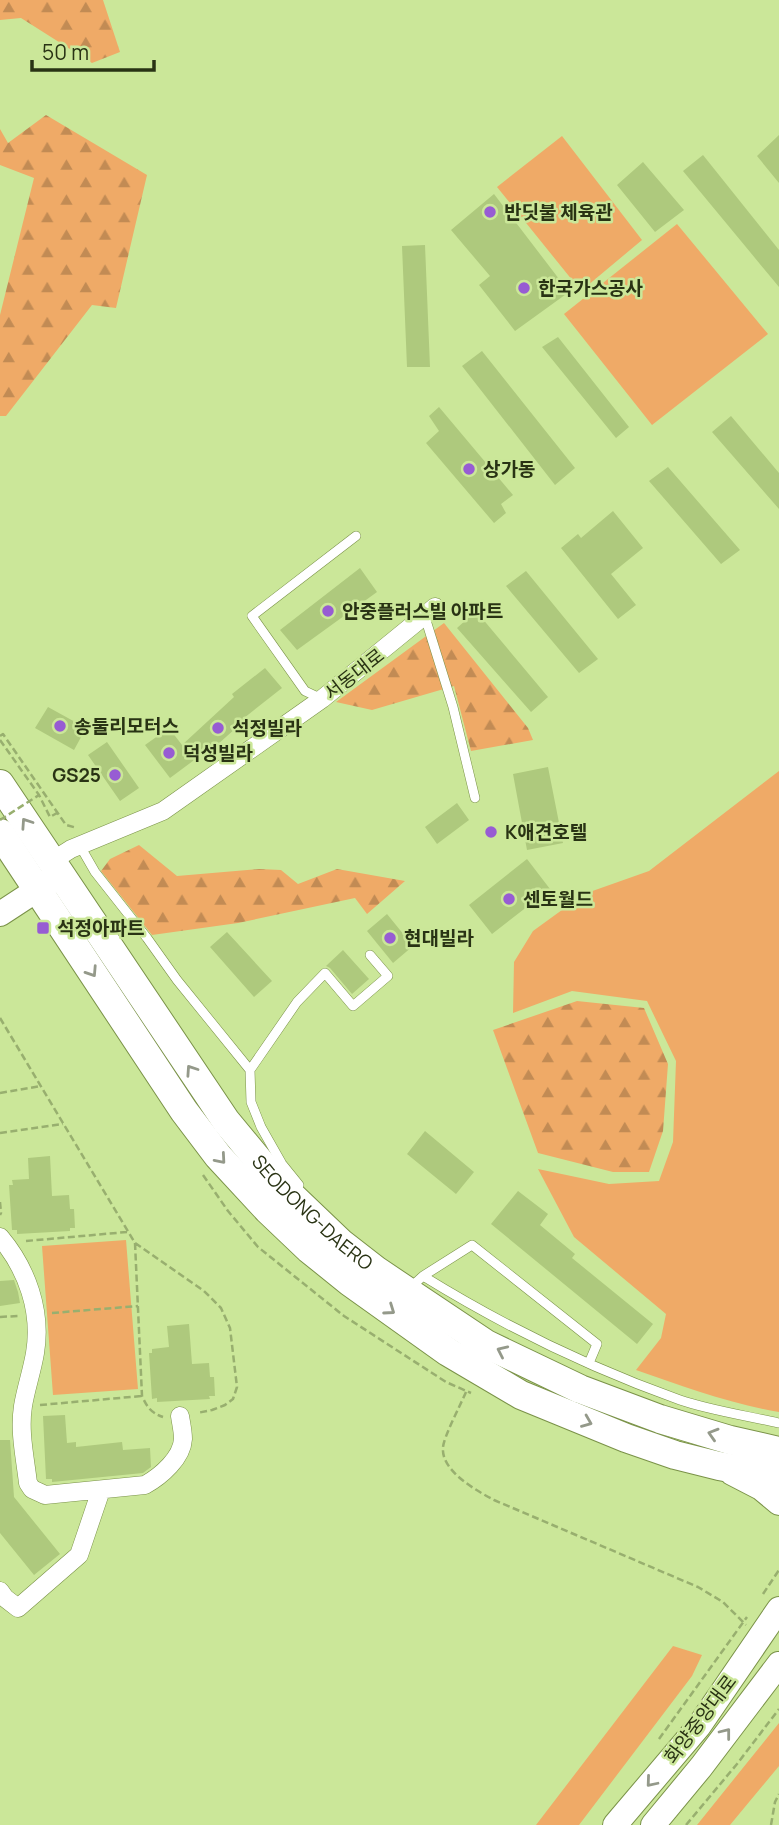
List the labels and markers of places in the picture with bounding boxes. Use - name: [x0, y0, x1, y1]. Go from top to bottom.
- place label: 반딧불 체육관: [504, 199, 613, 225]
- marker: 반딧불 체육관: [482, 204, 498, 220]
- place label: 한국가스공사: [538, 275, 643, 301]
- marker: 한국가스공사: [516, 280, 532, 296]
- place label: 상가동: [483, 456, 535, 482]
- marker: 상가동: [461, 461, 477, 477]
- place label: 안중플러스빌 아파트: [342, 598, 503, 624]
- marker: 안중플러스빌 아파트: [320, 603, 336, 619]
- place label: 송둘리모터스: [74, 713, 179, 739]
- place label: 석정빌라: [232, 715, 302, 741]
- marker: 송둘리모터스: [52, 718, 68, 734]
- marker: 석정빌라: [210, 720, 226, 736]
- place label: 덕성빌라: [183, 740, 253, 766]
- marker: 덕성빌라: [161, 745, 177, 761]
- place label: GS25: [52, 762, 101, 788]
- marker: GS25: [107, 767, 123, 783]
- place label: K애견호텔: [505, 819, 587, 845]
- marker: K애견호텔: [483, 824, 499, 840]
- place label: 센토월드: [523, 886, 593, 912]
- marker: 센토월드: [501, 891, 517, 907]
- place label: 석정아파트: [57, 915, 144, 941]
- marker: 석정아파트: [35, 920, 51, 936]
- place label: 현대빌라: [404, 925, 474, 951]
- marker: 현대빌라: [382, 930, 398, 946]

